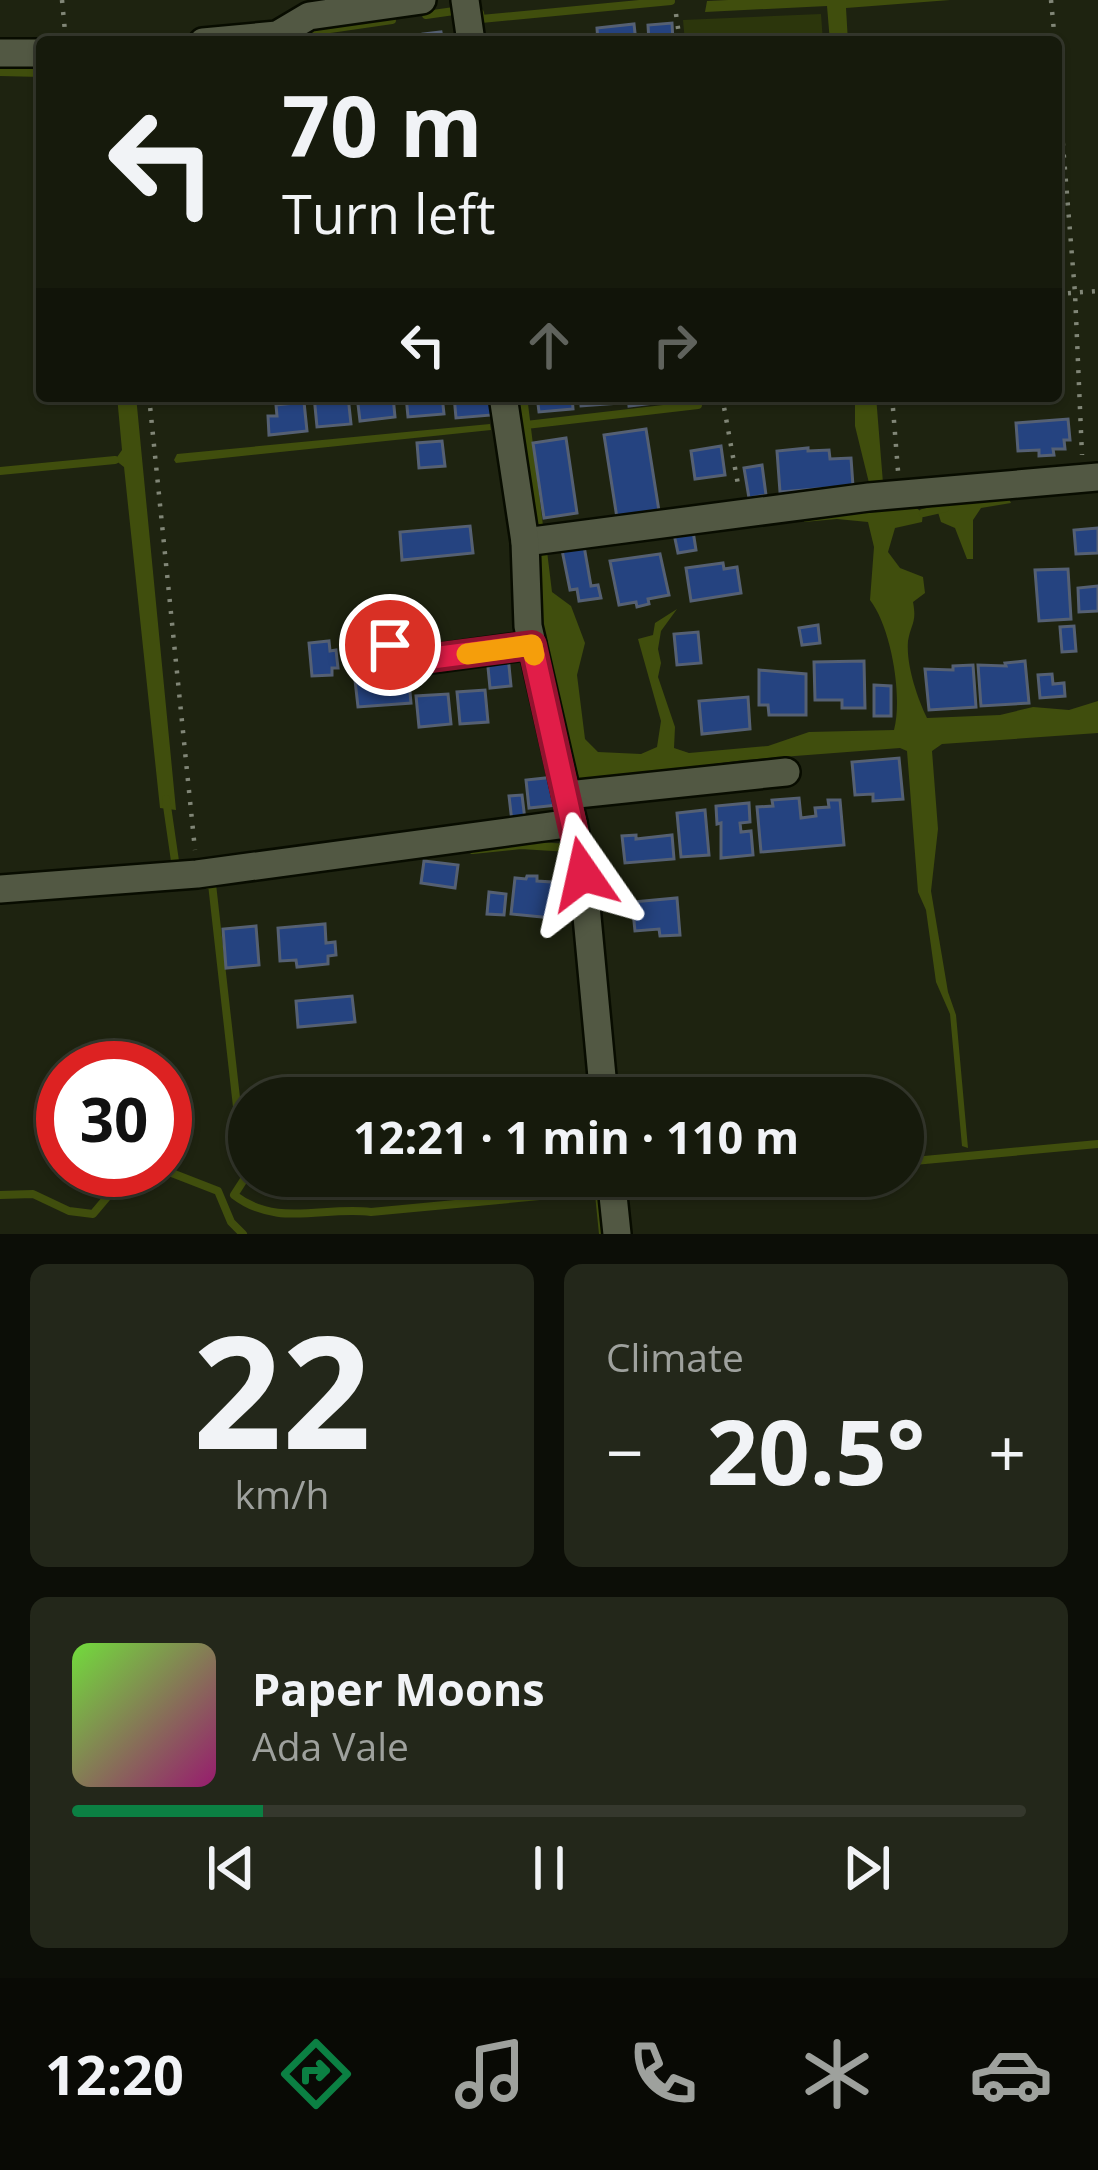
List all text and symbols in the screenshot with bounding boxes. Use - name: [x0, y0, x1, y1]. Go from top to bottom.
- text: 70 m: [282, 67, 482, 182]
- icon: left: [84, 84, 240, 240]
- text: Turn left: [282, 176, 495, 250]
- icon: left: [390, 312, 456, 378]
- icon: ahead: [516, 312, 582, 378]
- icon: right: [642, 312, 708, 378]
- pin: [339, 594, 441, 696]
- icon: arrive: [357, 612, 423, 678]
- position arrow: [520, 811, 646, 937]
- speed limit sign: 30: [36, 1041, 192, 1197]
- text: 12:21 · 1 min · 110 m: [353, 1106, 799, 1167]
- text: 22: [193, 1282, 371, 1495]
- text: Climate: [606, 1330, 744, 1383]
- text: 20.5°: [707, 1389, 925, 1511]
- text: −: [606, 1406, 644, 1496]
- text: +: [988, 1406, 1026, 1496]
- text: km/h: [235, 1467, 329, 1520]
- text: Paper Moons: [252, 1658, 545, 1719]
- text: Ada Vale: [252, 1719, 409, 1772]
- icon: previous: [198, 1835, 264, 1901]
- icon: pause: [516, 1835, 582, 1901]
- icon: next: [834, 1835, 900, 1901]
- icon: directions: [274, 2032, 358, 2116]
- icon: music: [448, 2032, 532, 2116]
- icon: phone: [621, 2032, 705, 2116]
- icon: climate: [795, 2032, 879, 2116]
- icon: car: [969, 2032, 1053, 2116]
- text: 12:20: [45, 2037, 184, 2111]

